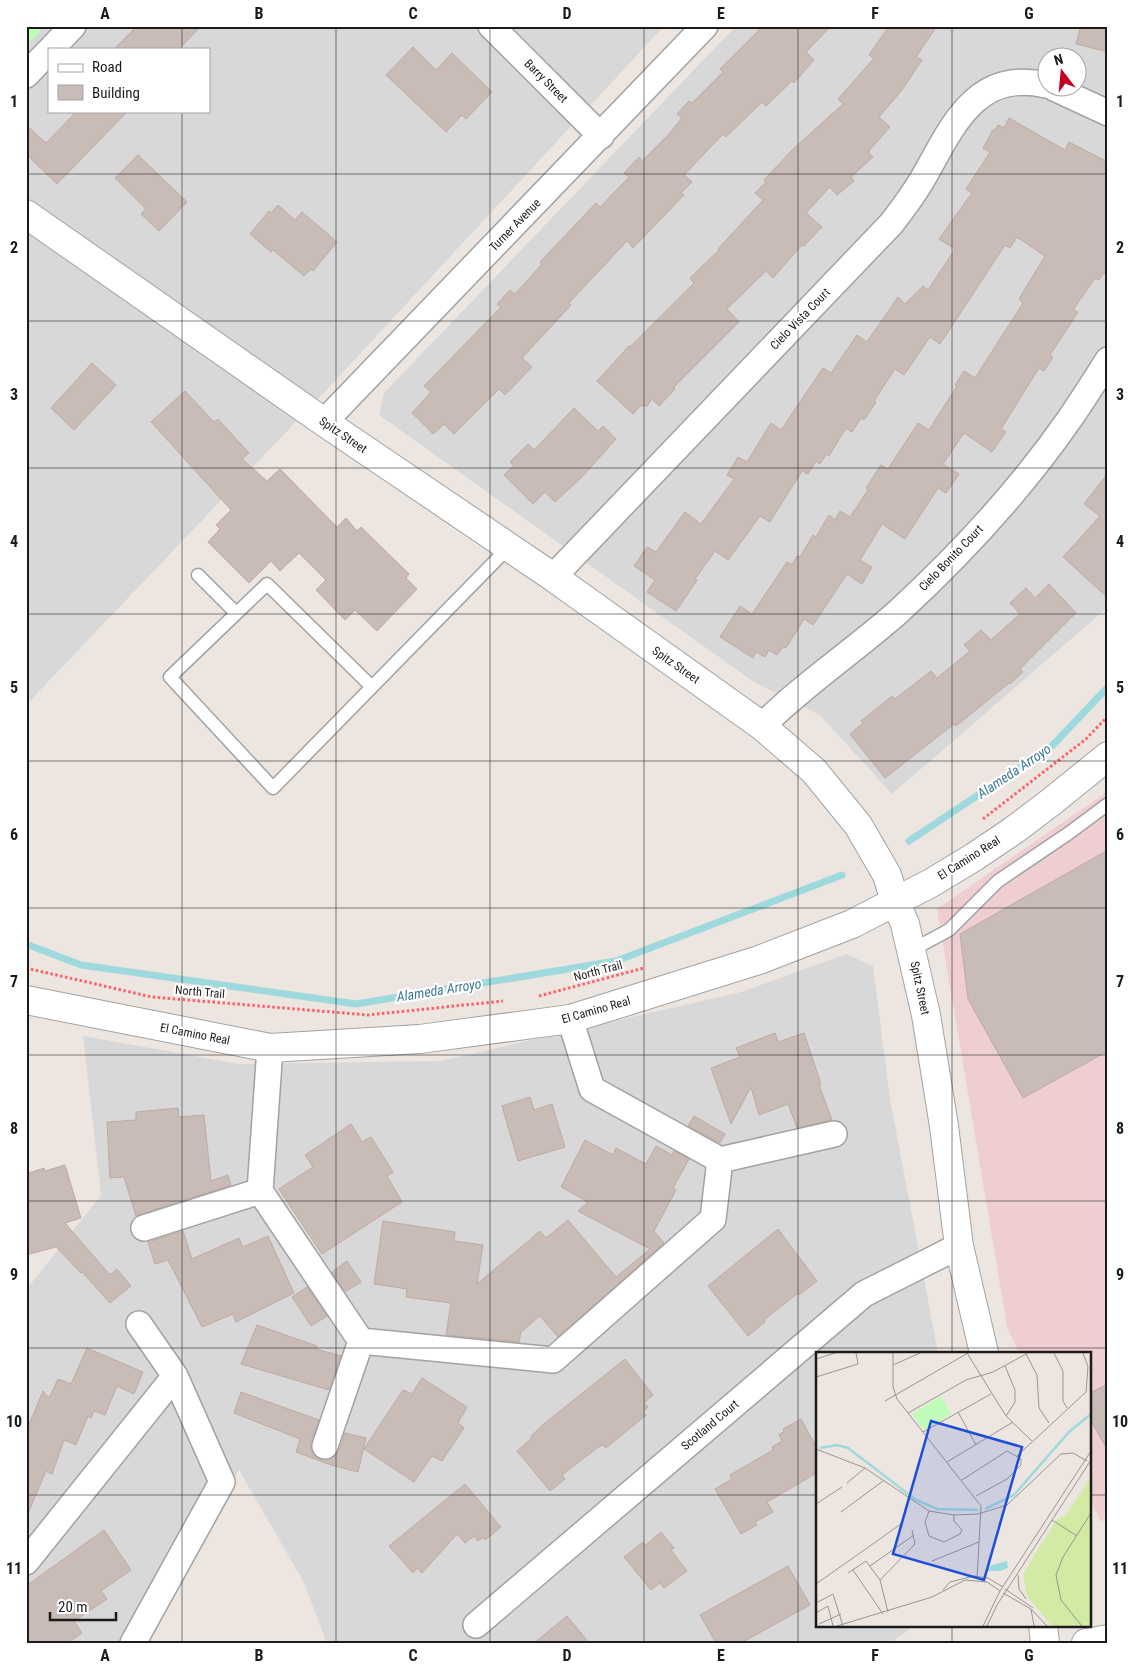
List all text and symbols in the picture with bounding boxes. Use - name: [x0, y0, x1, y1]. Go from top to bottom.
- text: A: [100, 4, 110, 23]
- text: B: [255, 4, 264, 23]
- text: C: [408, 4, 418, 23]
- text: D: [562, 4, 572, 23]
- text: E: [717, 4, 725, 23]
- text: F: [871, 4, 879, 23]
- text: G: [1024, 4, 1034, 23]
- legend: [48, 48, 210, 112]
- north arrow: [1036, 48, 1086, 98]
- text: N: [1052, 51, 1065, 68]
- street label: Barry Street: [521, 56, 571, 106]
- text: Road: [92, 58, 122, 76]
- text: Building: [92, 84, 140, 102]
- text: 1: [10, 92, 18, 111]
- text: 1: [1116, 92, 1124, 111]
- street label: Turner Avenue: [487, 196, 544, 254]
- text: 2: [10, 238, 18, 257]
- text: 2: [1116, 238, 1124, 257]
- street label: Cielo Vista Court: [767, 285, 833, 353]
- text: 3: [10, 385, 18, 404]
- text: 3: [1116, 385, 1124, 404]
- street label: Spitz Street: [316, 414, 370, 456]
- street label: Cielo Bonito Court: [916, 522, 986, 594]
- text: 4: [10, 532, 18, 551]
- text: 4: [1116, 532, 1124, 551]
- street label: Spitz Street: [650, 644, 703, 687]
- text: 5: [10, 678, 18, 697]
- text: 5: [1116, 678, 1124, 697]
- water label: Alameda Arroyo: [973, 740, 1054, 802]
- text: 6: [10, 825, 18, 844]
- text: 6: [1116, 825, 1124, 844]
- street label: El Camino Real: [935, 833, 1003, 883]
- street label: North Trail: [572, 958, 624, 984]
- street label: Spitz Street: [907, 960, 933, 1017]
- text: 7: [10, 972, 18, 991]
- text: 7: [1116, 972, 1124, 991]
- water label: Alameda Arroyo: [395, 975, 483, 1005]
- street label: North Trail: [175, 983, 225, 1001]
- street label: El Camino Real: [560, 993, 632, 1027]
- street label: El Camino Real: [159, 1020, 231, 1048]
- text: 8: [10, 1119, 18, 1138]
- text: 8: [1116, 1119, 1124, 1138]
- text: 9: [10, 1265, 18, 1284]
- text: 9: [1116, 1265, 1124, 1284]
- inset map: [816, 1352, 1092, 1626]
- street label: Scotland Court: [678, 1397, 742, 1453]
- text: 10: [6, 1412, 22, 1431]
- text: 10: [1112, 1412, 1128, 1431]
- text: 11: [6, 1559, 22, 1578]
- text: 11: [1112, 1559, 1128, 1578]
- scale bar: [50, 1589, 116, 1621]
- text: 20 m: [58, 1598, 88, 1616]
- text: A: [100, 1646, 110, 1665]
- text: B: [255, 1646, 264, 1665]
- text: C: [408, 1646, 418, 1665]
- text: D: [562, 1646, 572, 1665]
- text: E: [717, 1646, 725, 1665]
- text: F: [871, 1646, 879, 1665]
- text: G: [1024, 1646, 1034, 1665]

